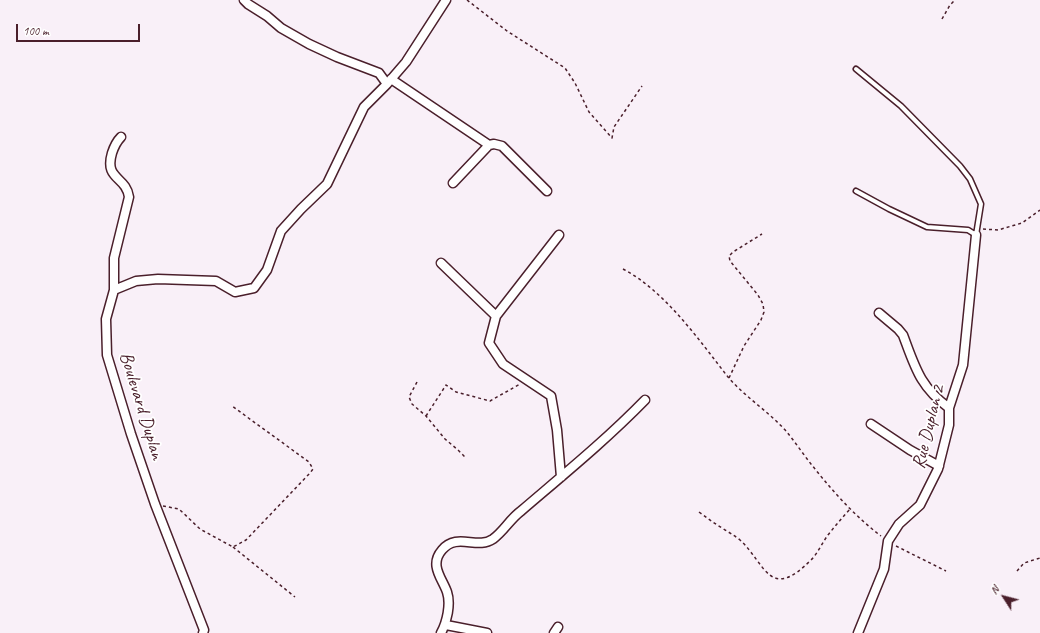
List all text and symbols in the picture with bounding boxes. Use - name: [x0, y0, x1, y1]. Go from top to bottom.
- scale bar: [18, 16, 142, 42]
- text: 100 m: [23, 23, 49, 39]
- street label: Boulevard Duplan: [114, 350, 168, 462]
- street label: Rue Duplan 2: [908, 383, 950, 471]
- north arrow: [984, 577, 1024, 617]
- text: N: [987, 583, 1002, 597]

